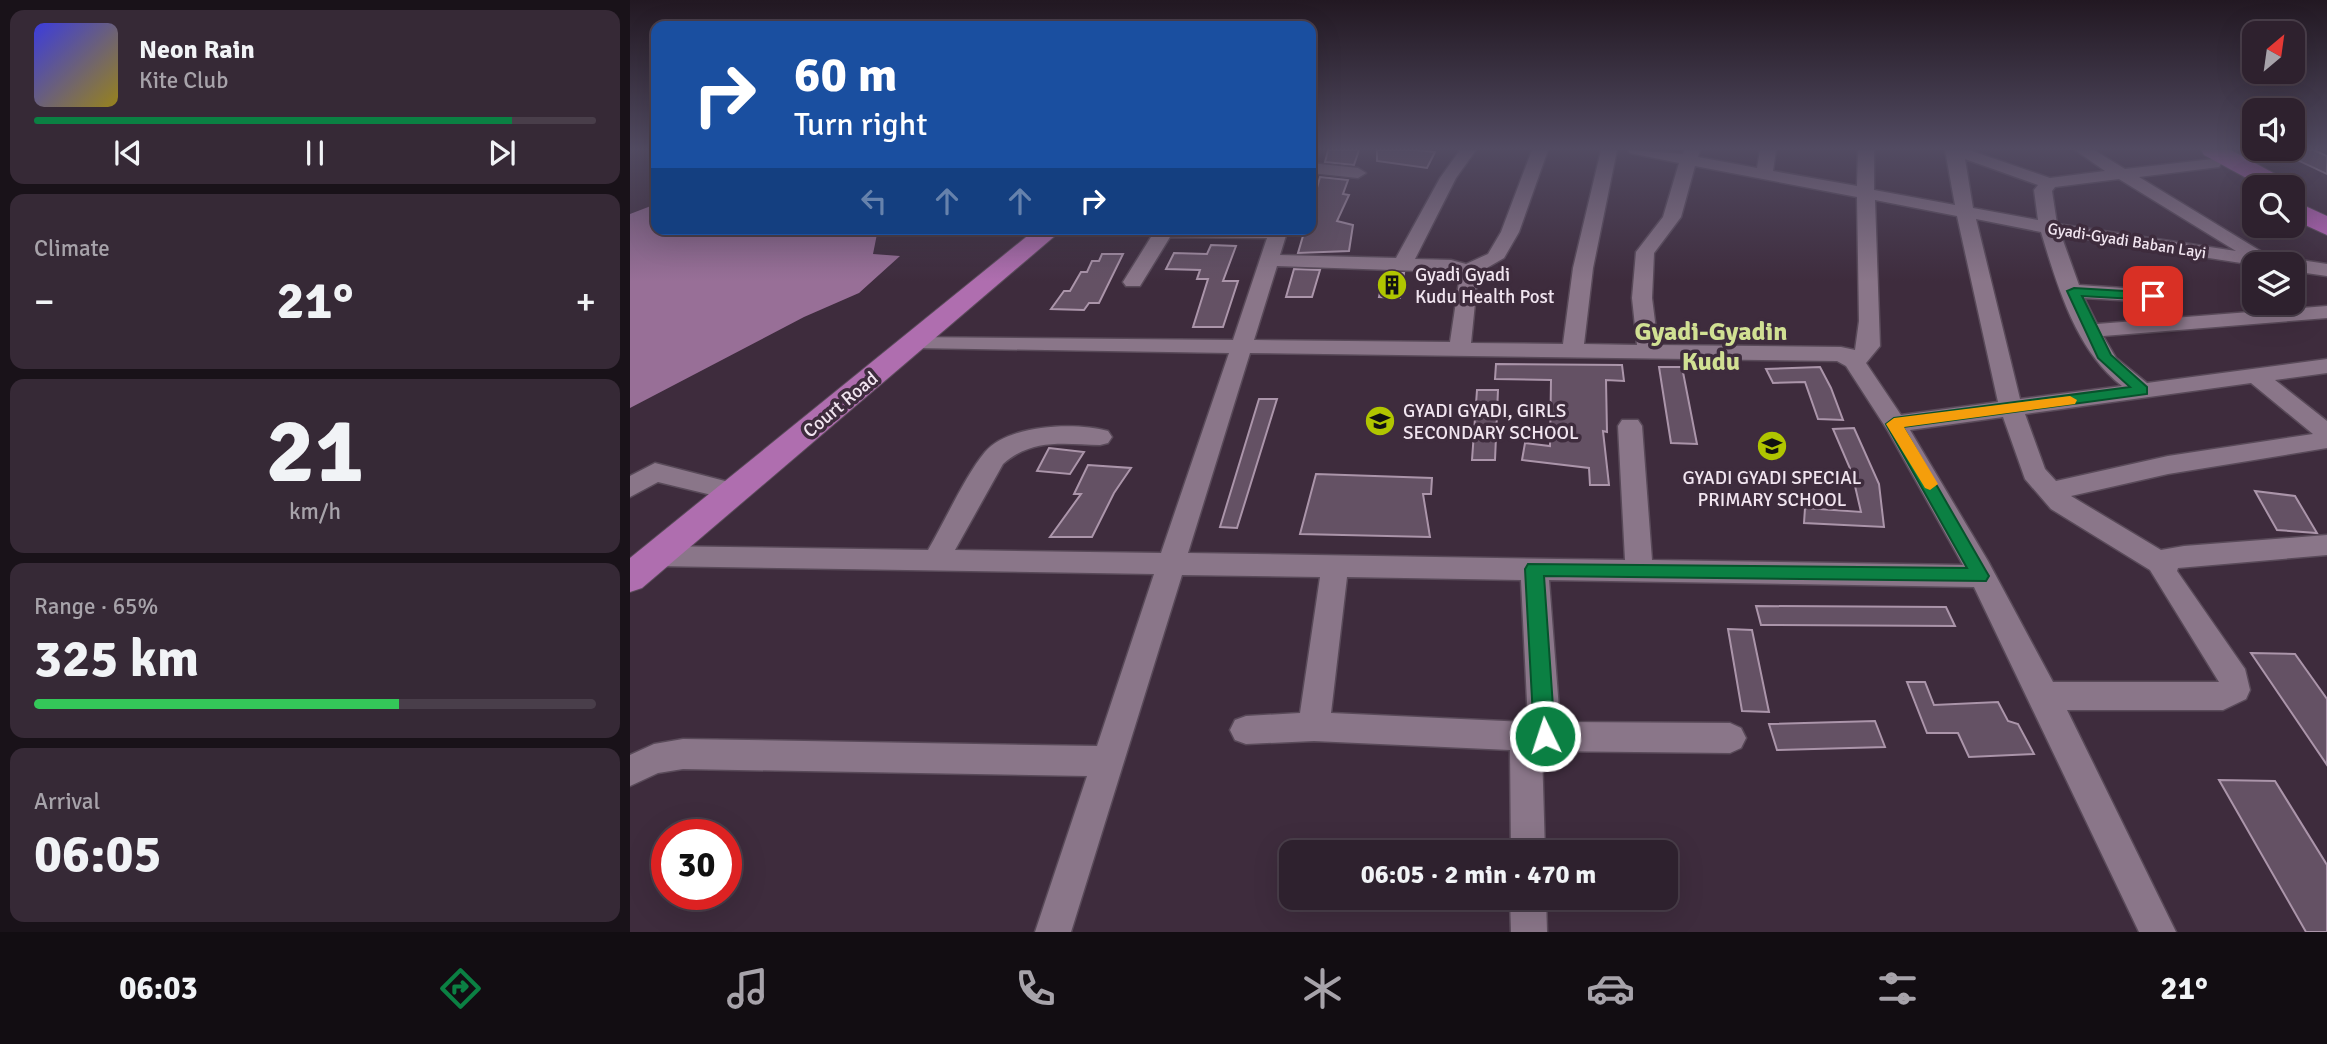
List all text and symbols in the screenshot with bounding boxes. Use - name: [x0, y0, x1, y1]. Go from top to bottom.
- north arrow: [2242, 21, 2305, 84]
- map controls: [2242, 21, 2305, 315]
- text: Neon Rain: [139, 34, 255, 66]
- text: 60 m: [794, 45, 897, 105]
- icon: right: [679, 49, 770, 140]
- text: Kite Club: [139, 66, 228, 95]
- button: sound: [2242, 98, 2305, 161]
- text: Turn right: [794, 105, 927, 144]
- icon: previous: [109, 134, 147, 172]
- icon: pause: [296, 134, 334, 172]
- icon: next: [483, 134, 521, 172]
- button: search: [2242, 175, 2305, 238]
- icon: left: [855, 182, 893, 220]
- icon: ahead: [928, 182, 966, 220]
- icon: ahead: [1001, 182, 1039, 220]
- icon: right: [1074, 182, 1112, 220]
- street label: Gyadi-Gyadi Baban Layi: [2046, 219, 2208, 263]
- text: Climate: [34, 234, 110, 263]
- button: layers: [2242, 252, 2305, 315]
- place label: Gyadi Gyadi Kudu Health Post: [1415, 263, 1555, 309]
- pin: [2123, 266, 2183, 326]
- building icon: Gyadi Gyadi Kudu Health Post: [1375, 268, 1409, 302]
- text: 21°: [277, 269, 353, 333]
- icon: arrive: [2134, 277, 2172, 315]
- text: −: [34, 278, 55, 325]
- text: +: [575, 278, 596, 325]
- district label: Gyadi-Gyadin Kudu: [1635, 316, 1787, 378]
- street label: Court Road: [798, 366, 883, 443]
- text: 21: [266, 395, 364, 508]
- place label: GYADI GYADI, GIRLS SECONDARY SCHOOL: [1403, 399, 1579, 445]
- school or university icon: GYADI GYADI, GIRLS SECONDARY SCHOOL: [1363, 404, 1397, 438]
- school or university icon: GYADI GYADI SPECIAL PRIMARY SCHOOL: [1755, 429, 1789, 463]
- place label: GYADI GYADI SPECIAL PRIMARY SCHOOL: [1682, 466, 1862, 512]
- text: km/h: [289, 497, 341, 526]
- text: Range · 65%: [34, 592, 158, 621]
- text: 325 km: [34, 627, 199, 691]
- position arrow: [1508, 699, 1582, 773]
- text: Arrival: [34, 787, 100, 816]
- speed limit sign: 30: [651, 819, 742, 910]
- text: 06:05: [34, 822, 162, 886]
- text: 06:05 · 2 min · 470 m: [1361, 859, 1596, 891]
- icon: directions: [436, 964, 485, 1013]
- icon: music: [723, 964, 772, 1013]
- icon: phone: [1011, 964, 1060, 1013]
- icon: climate: [1298, 964, 1347, 1013]
- icon: car: [1586, 964, 1635, 1013]
- icon: filters: [1873, 964, 1922, 1013]
- text: 06:03: [119, 969, 198, 1008]
- text: 21°: [2160, 969, 2208, 1008]

